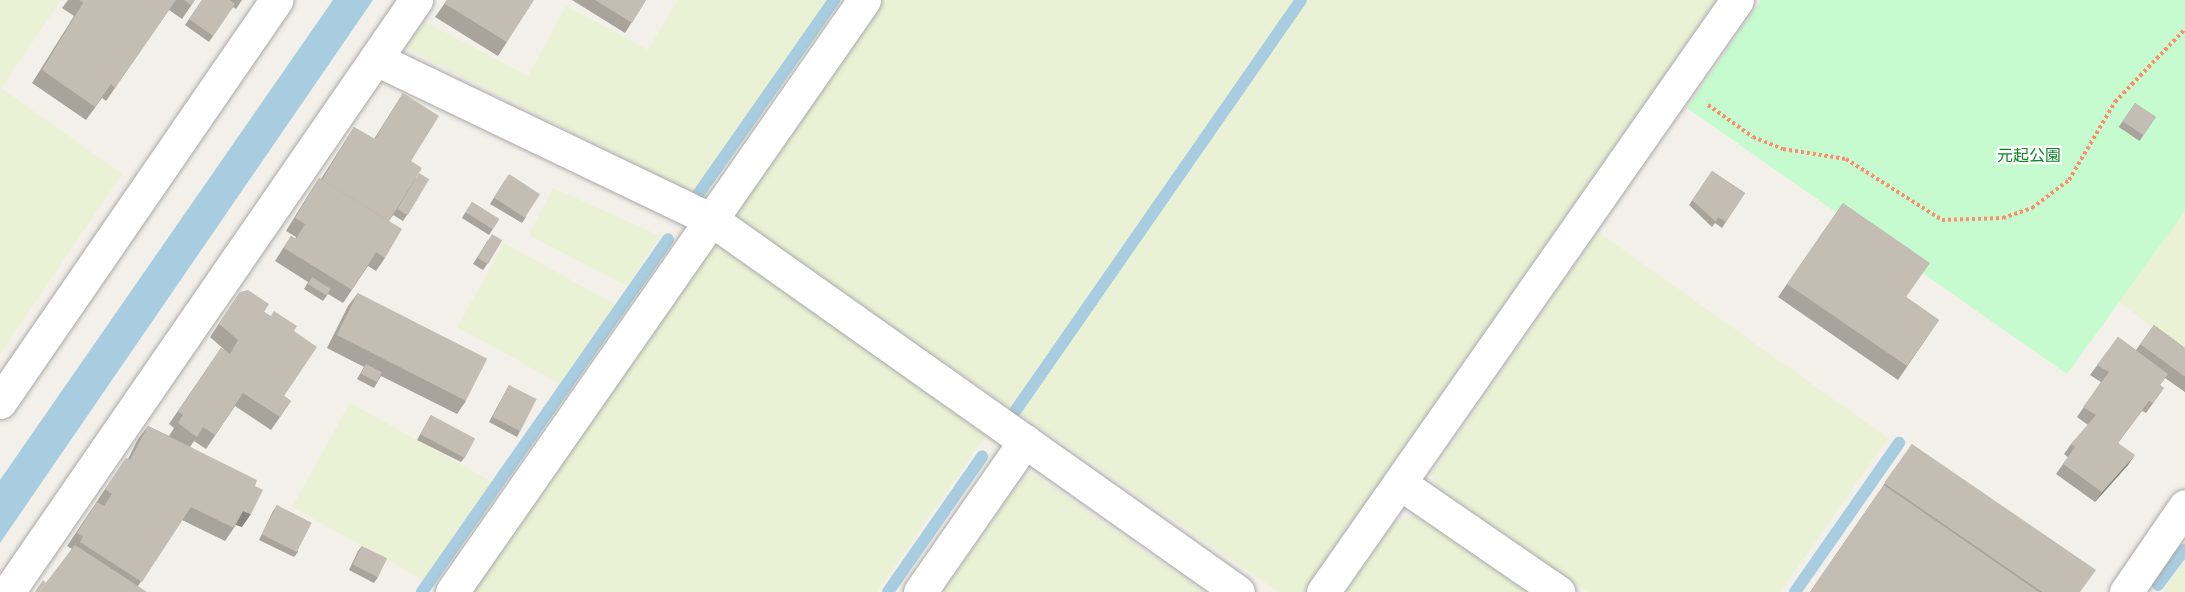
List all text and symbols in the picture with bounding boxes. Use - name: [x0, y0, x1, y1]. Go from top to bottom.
- park label: 元起公園: [1997, 146, 2061, 166]

